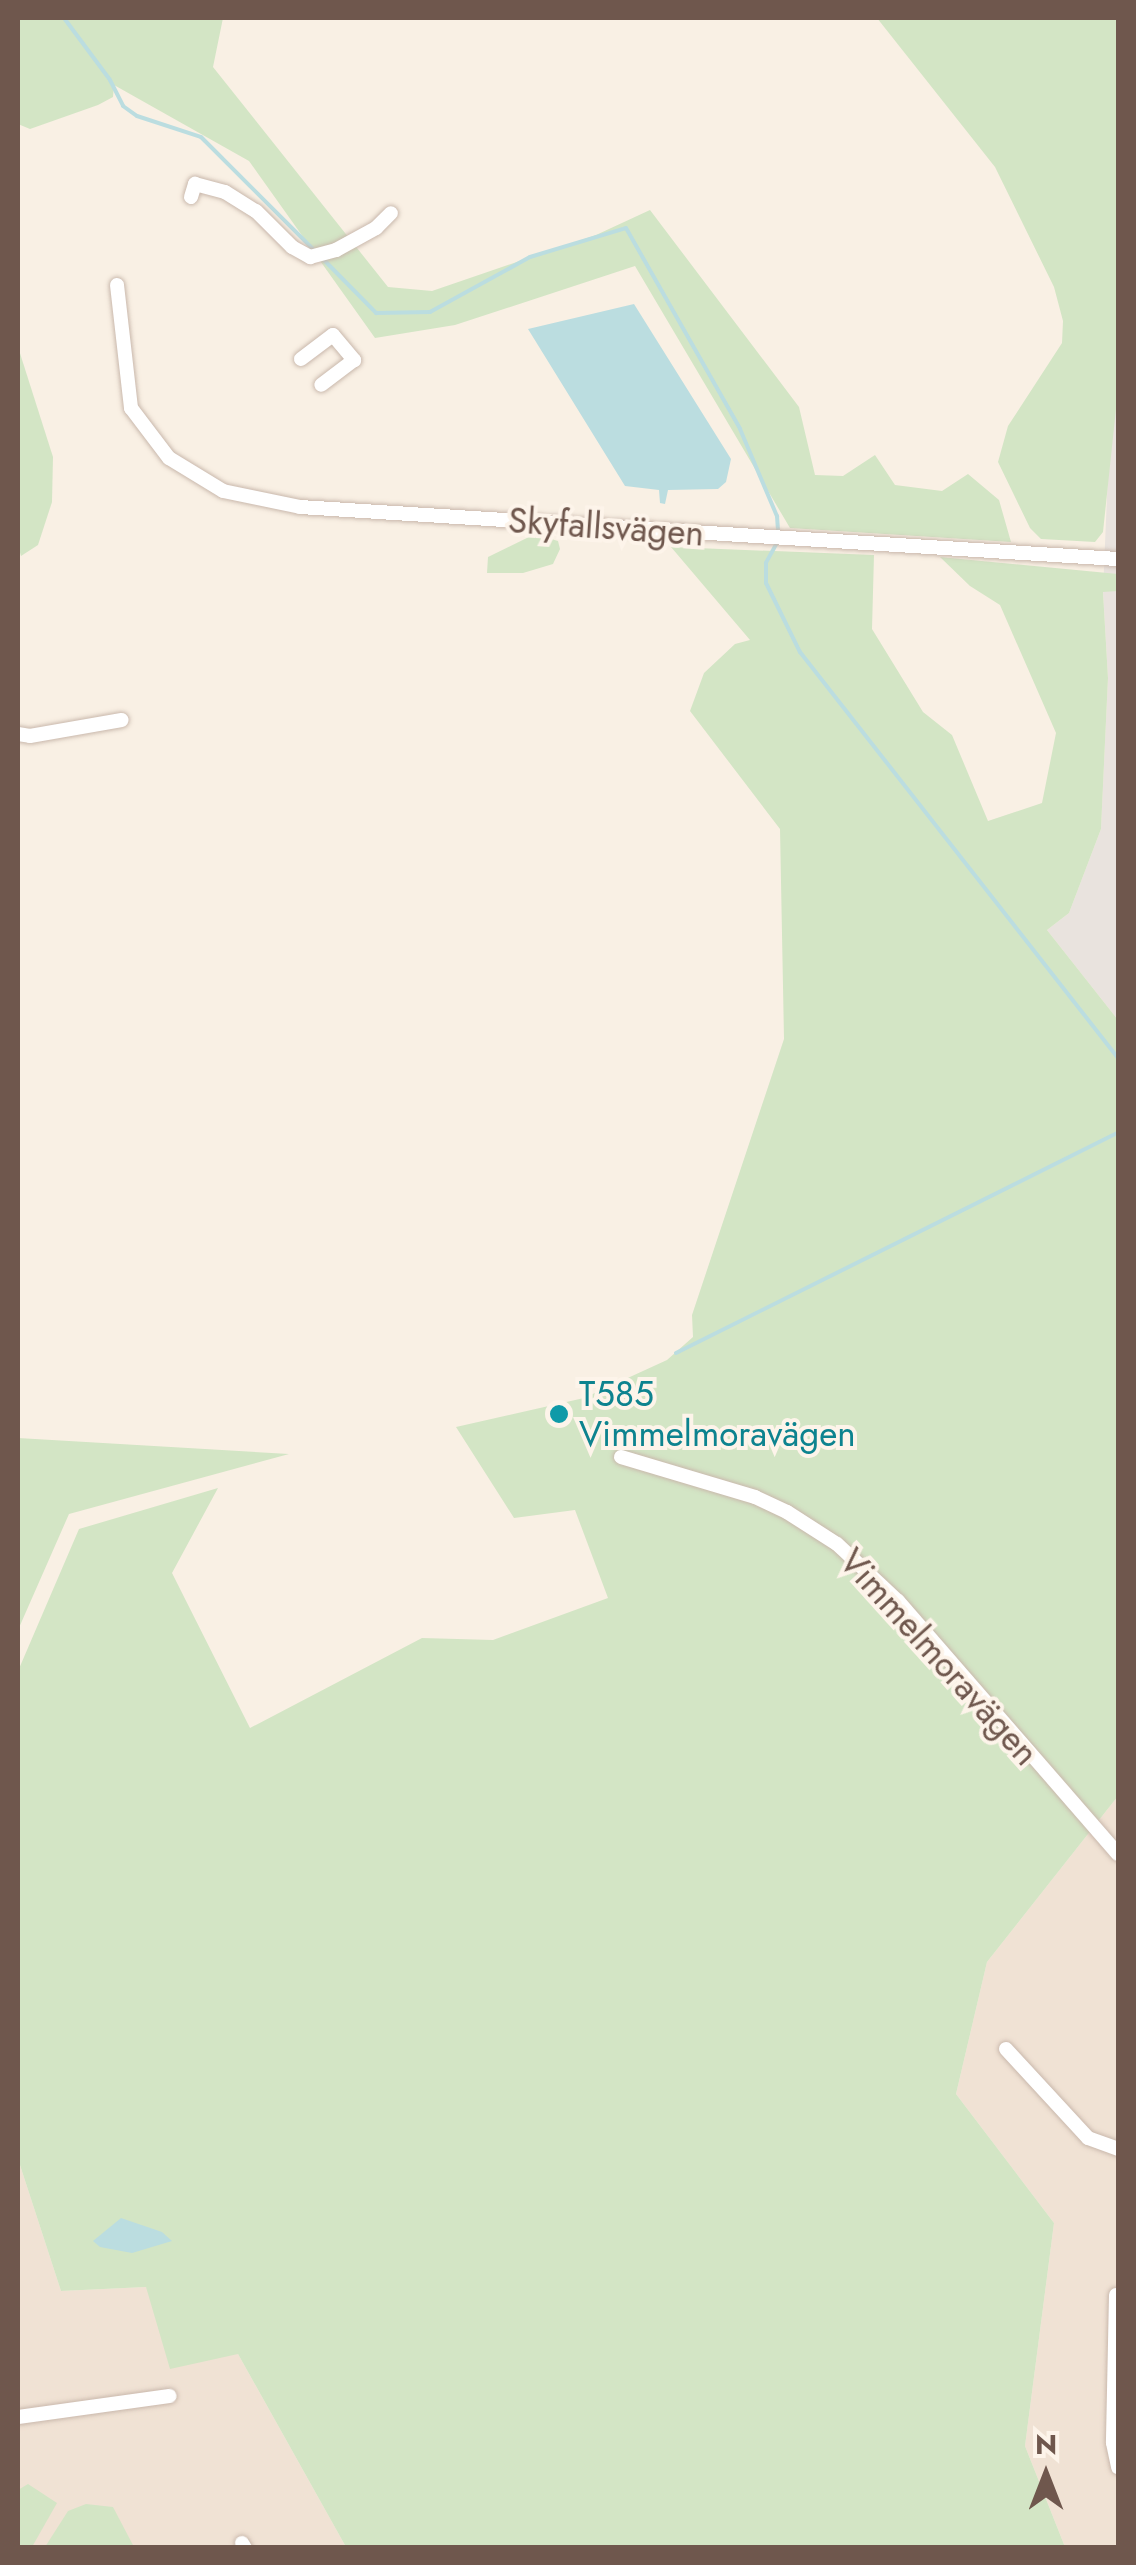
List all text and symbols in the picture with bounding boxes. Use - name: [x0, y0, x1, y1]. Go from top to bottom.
- street label: Skyfallsvägen: [507, 499, 705, 555]
- place label: T585 Vimmelmoravägen: [579, 1373, 856, 1455]
- marker: T585 Vimmelmoravägen: [548, 1403, 570, 1425]
- street label: Vimmelmoravägen: [831, 1540, 1047, 1774]
- text: N: [1035, 2424, 1057, 2465]
- north arrow: [996, 2425, 1096, 2525]

